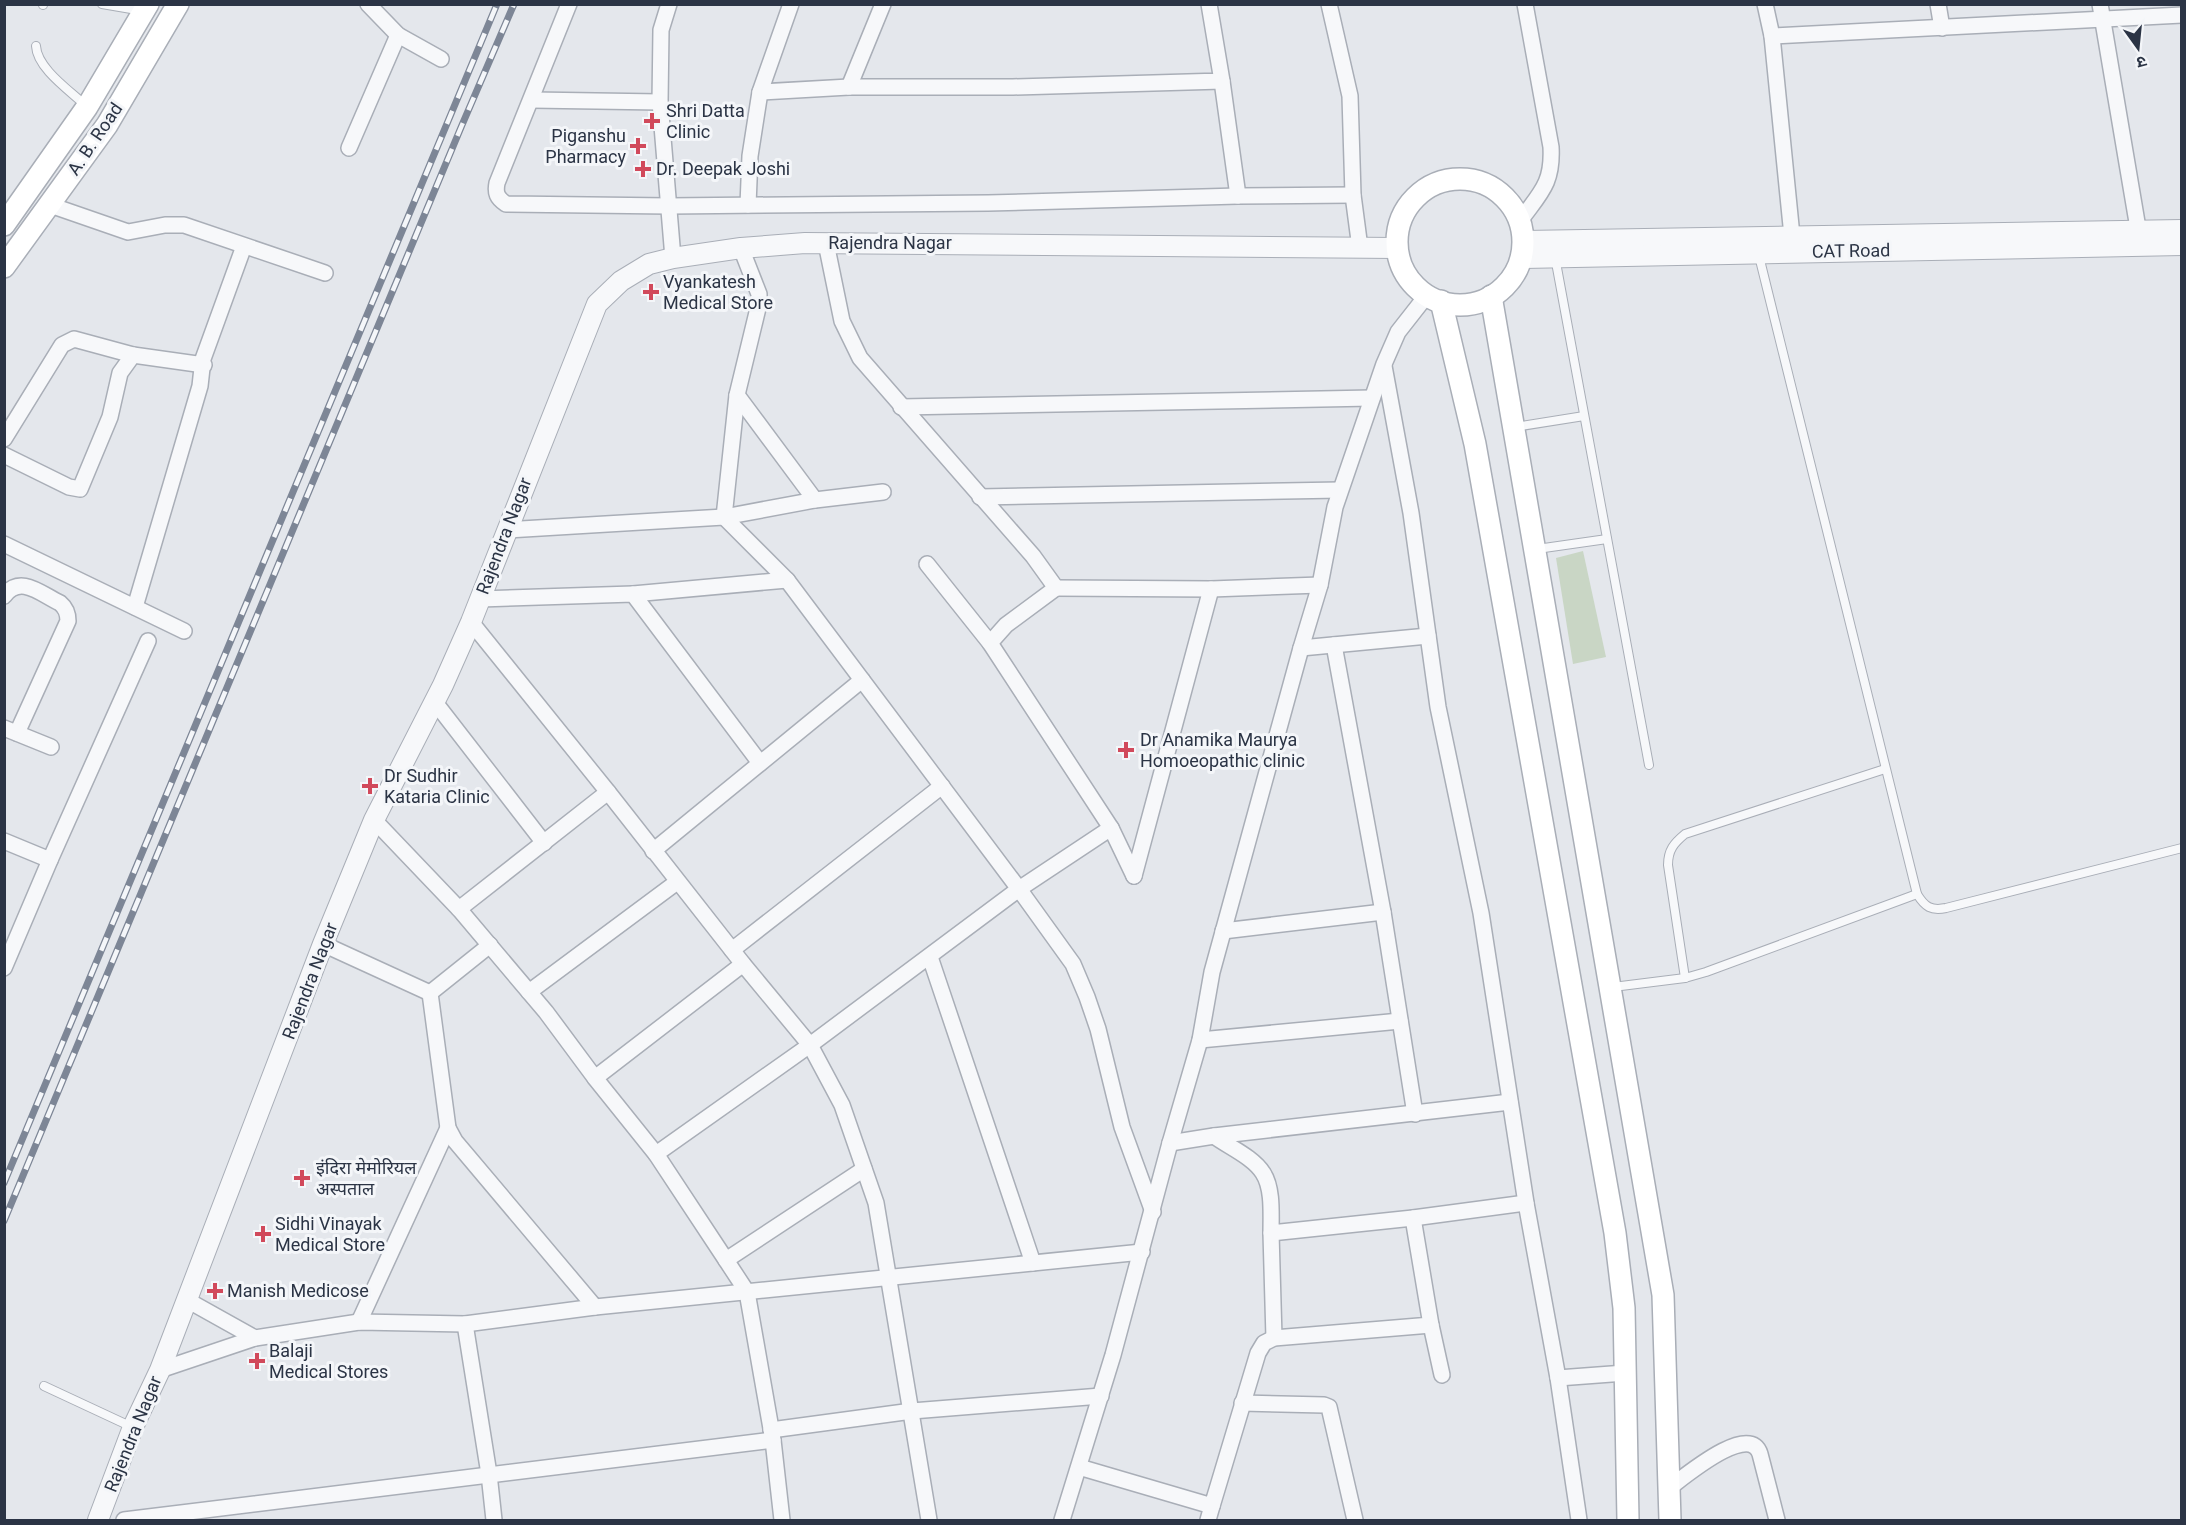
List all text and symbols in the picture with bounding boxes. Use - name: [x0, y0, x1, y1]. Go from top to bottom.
- north arrow: [2108, 18, 2168, 78]
- text: उ: [2134, 52, 2149, 73]
- street label: A. B. Road: [63, 99, 126, 179]
- place label: Shri Datta Clinic: [666, 100, 745, 142]
- marker: Shri Datta Clinic: [643, 112, 661, 130]
- place label: Piganshu Pharmacy: [545, 125, 626, 167]
- marker: Piganshu Pharmacy: [631, 139, 645, 153]
- place label: Dr. Deepak Joshi: [656, 158, 790, 179]
- marker: Dr. Deepak Joshi: [634, 160, 652, 178]
- street label: Rajendra Nagar: [828, 232, 952, 253]
- street label: CAT Road: [1812, 239, 1890, 262]
- place label: Vyankatesh Medical Store: [663, 271, 773, 313]
- marker: Vyankatesh Medical Store: [644, 285, 658, 299]
- street label: Rajendra Nagar: [472, 474, 535, 597]
- place label: Dr Anamika Maurya Homoeopathic clinic: [1140, 729, 1305, 771]
- marker: Dr Anamika Maurya Homoeopathic clinic: [1117, 741, 1135, 759]
- place label: Dr Sudhir Kataria Clinic: [384, 765, 490, 807]
- marker: Dr Sudhir Kataria Clinic: [361, 777, 379, 795]
- street label: Rajendra Nagar: [278, 919, 341, 1042]
- place label: इंदिरा मेमोरियल अस्पताल: [316, 1157, 417, 1199]
- marker: इंदिरा मेमोरियल अस्पताल: [293, 1169, 311, 1187]
- place label: Sidhi Vinayak Medical Store: [275, 1213, 385, 1255]
- marker: Sidhi Vinayak Medical Store: [256, 1227, 270, 1241]
- place label: Manish Medicose: [227, 1280, 369, 1301]
- marker: Manish Medicose: [208, 1284, 222, 1298]
- place label: Balaji Medical Stores: [269, 1340, 388, 1382]
- marker: Balaji Medical Stores: [250, 1354, 264, 1368]
- street label: Rajendra Nagar: [100, 1373, 165, 1495]

